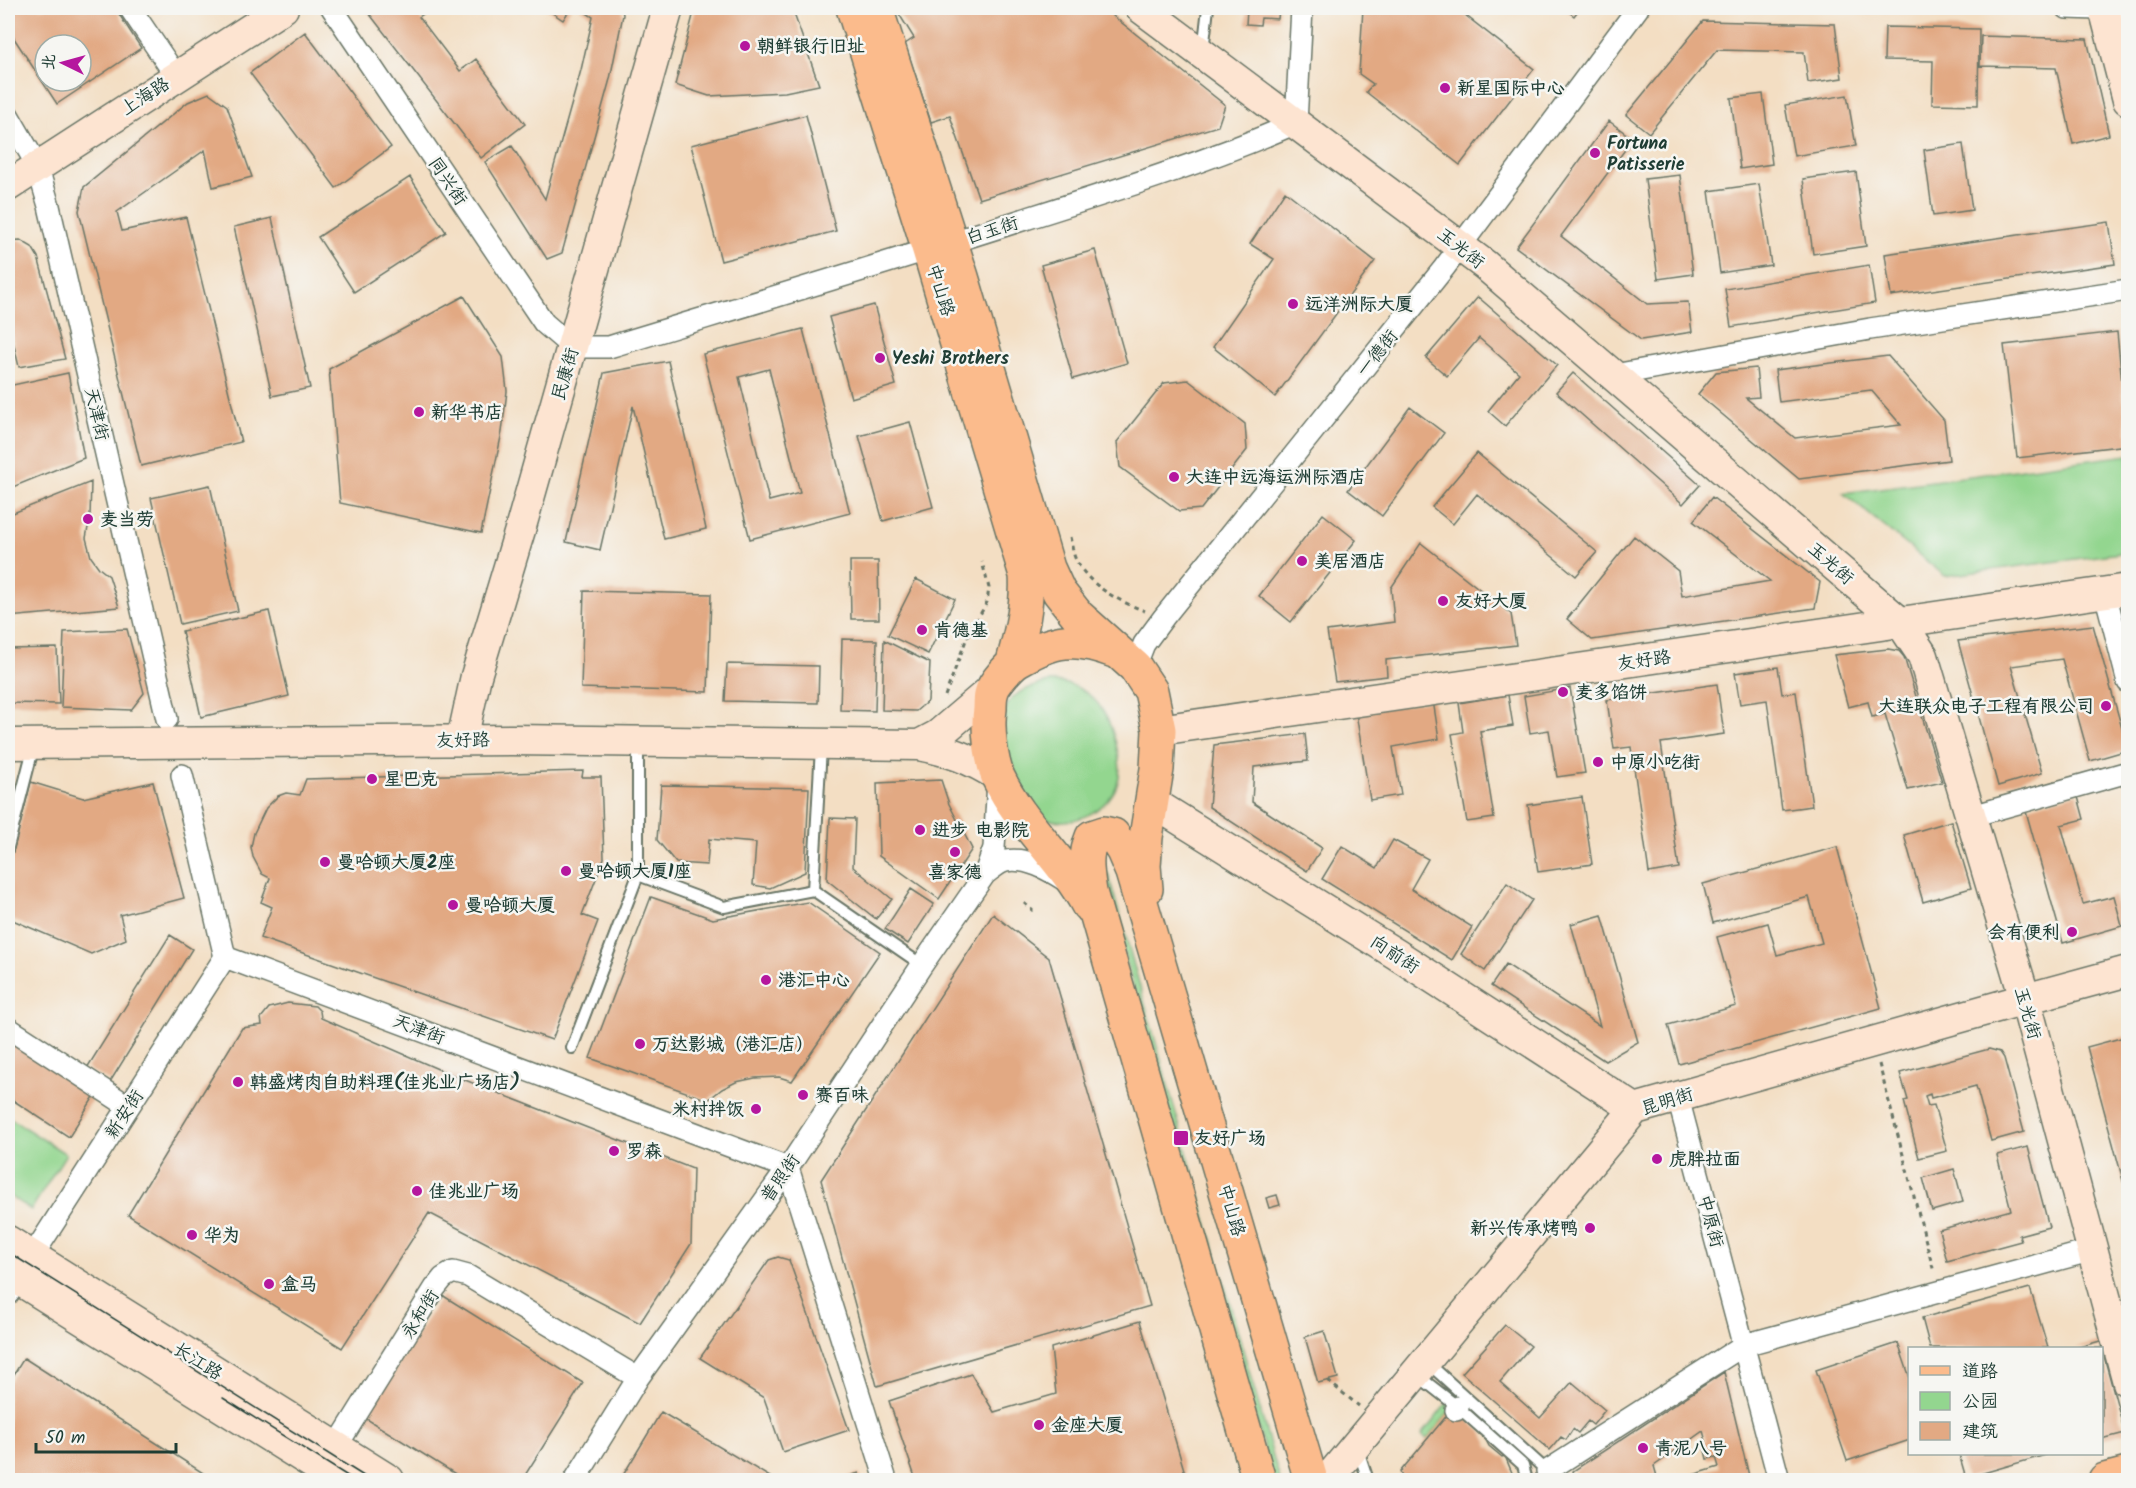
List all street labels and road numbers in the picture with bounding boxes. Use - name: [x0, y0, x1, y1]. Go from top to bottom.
- street label: 上海路: [115, 70, 176, 124]
- street label: 同兴街: [420, 151, 474, 212]
- street label: 白玉街: [962, 209, 1023, 254]
- street label: 玉光街: [1430, 221, 1490, 277]
- street label: 中山路: [918, 260, 961, 320]
- street label: 一德街: [1350, 324, 1406, 384]
- street label: 民康街: [545, 344, 588, 404]
- street label: 天津街: [75, 385, 116, 444]
- street label: 玉光街: [1800, 535, 1860, 593]
- street label: 友好路: [1615, 643, 1673, 680]
- street label: 友好路: [436, 727, 490, 756]
- street label: 向前街: [1364, 928, 1425, 982]
- street label: 玉光街: [2005, 983, 2048, 1043]
- street label: 天津街: [388, 1007, 449, 1054]
- street label: 昆明街: [1637, 1081, 1697, 1124]
- street label: 新安街: [98, 1084, 152, 1145]
- street label: 普照街: [754, 1148, 809, 1209]
- street label: 中山路: [1209, 1180, 1252, 1240]
- street label: 中原街: [1689, 1192, 1731, 1251]
- street label: 永和街: [395, 1284, 448, 1345]
- street label: 长江路: [167, 1336, 228, 1389]

